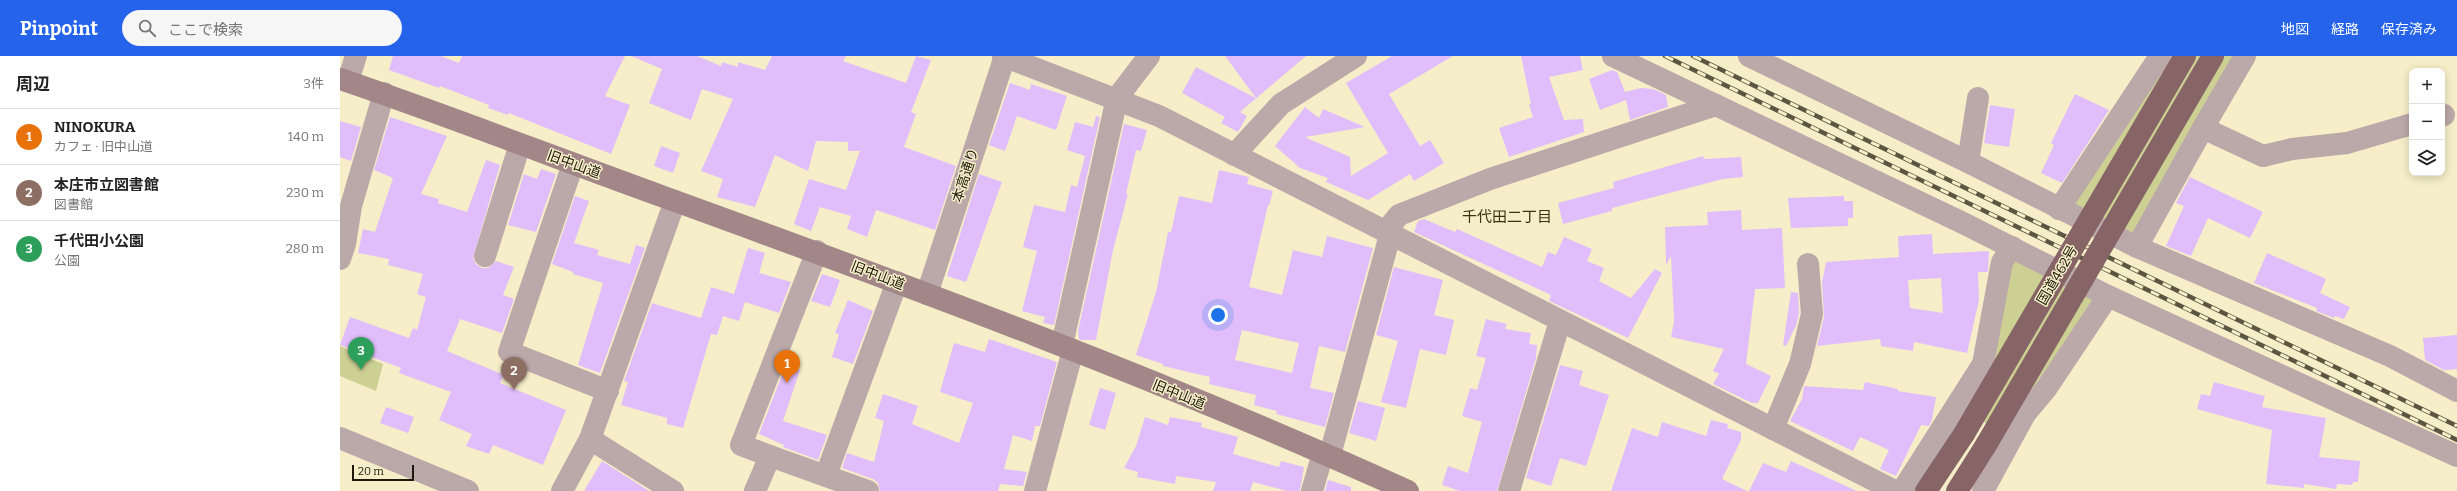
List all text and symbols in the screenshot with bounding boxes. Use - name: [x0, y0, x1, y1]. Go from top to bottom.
- search box: [122, 10, 402, 46]
- text: Pinpoint: [20, 17, 98, 40]
- icon: search: [136, 17, 158, 39]
- text: ここで検索: [168, 21, 243, 39]
- text: 地図: [2281, 21, 2309, 38]
- text: 経路: [2331, 21, 2359, 38]
- text: 保存済み: [2381, 21, 2437, 38]
- map controls: [2409, 68, 2445, 176]
- button: +: [2409, 68, 2445, 104]
- text: 周辺: [16, 74, 50, 95]
- text: 3件: [304, 76, 324, 91]
- button: −: [2409, 104, 2445, 140]
- text: NINOKURA: [54, 118, 135, 136]
- text: 1: [26, 129, 32, 144]
- text: 140 m: [288, 129, 324, 144]
- text: カフェ · 旧中山道: [54, 139, 153, 154]
- button: layers: [2409, 140, 2445, 176]
- street label: 本高通り: [949, 146, 982, 204]
- street label: 旧中山道: [545, 147, 603, 182]
- text: 本庄市立図書館: [54, 176, 159, 194]
- text: 2: [25, 185, 33, 200]
- text: 230 m: [286, 185, 324, 200]
- text: 図書館: [54, 197, 93, 212]
- district label: 千代田二丁目: [1462, 208, 1552, 226]
- text: 千代田小公園: [54, 232, 144, 250]
- text: 3: [25, 241, 33, 256]
- text: 280 m: [286, 241, 324, 256]
- street label: 国道462号: [2034, 242, 2081, 308]
- text: 公園: [54, 253, 80, 268]
- street label: 旧中山道: [849, 257, 907, 293]
- your location: [1208, 305, 1228, 325]
- pin: 3: [348, 337, 374, 370]
- pin: 1: [774, 350, 800, 383]
- pin: 2: [501, 357, 527, 390]
- street label: 旧中山道: [1150, 376, 1208, 413]
- scale bar: [352, 463, 414, 482]
- text: 20 m: [358, 465, 384, 478]

